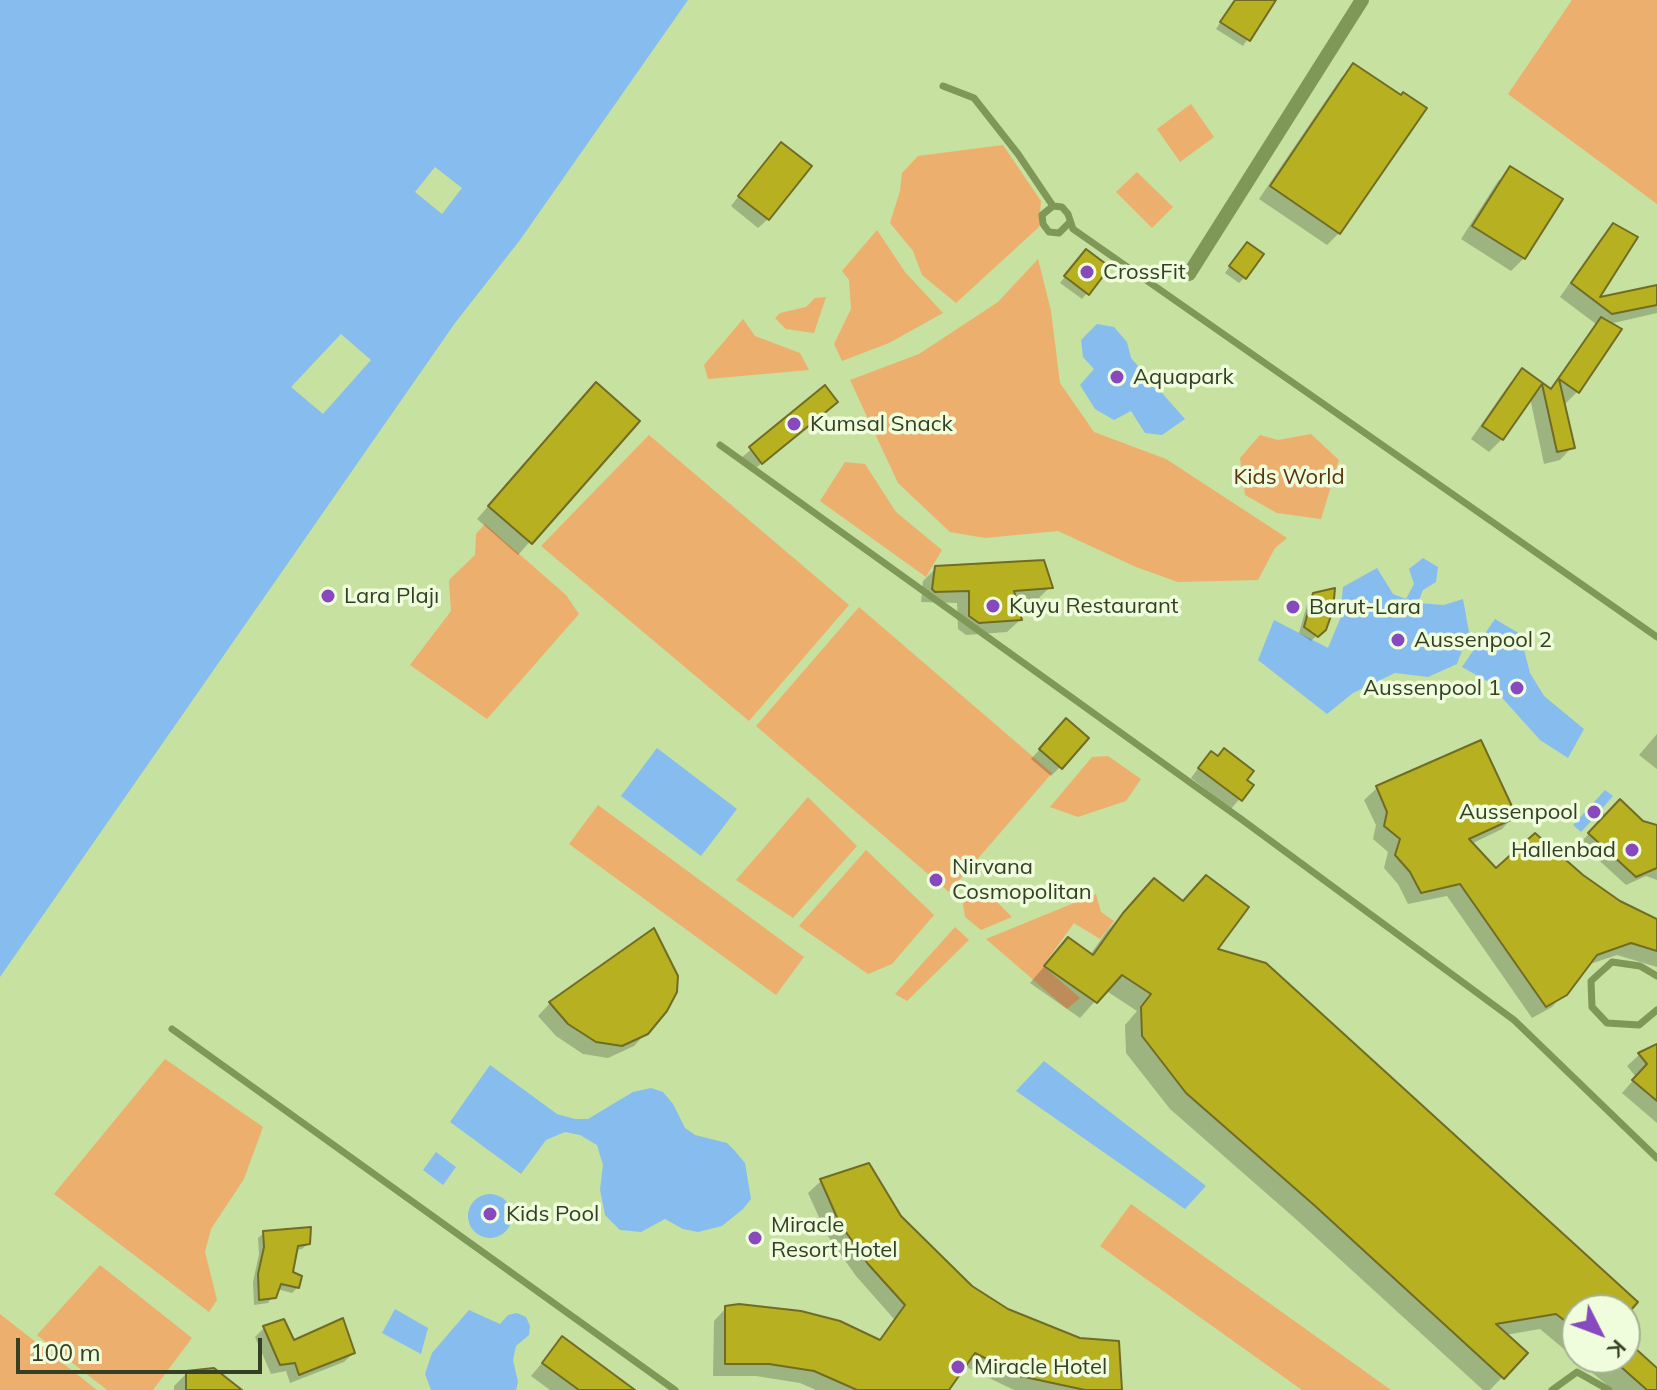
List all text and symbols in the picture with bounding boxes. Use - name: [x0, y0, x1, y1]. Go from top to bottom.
- place label: CrossFit: [1103, 259, 1186, 285]
- marker: CrossFit: [1078, 263, 1096, 281]
- place label: Aquapark: [1133, 364, 1234, 390]
- marker: Aquapark: [1108, 368, 1126, 386]
- place label: Kumsal Snack: [810, 411, 953, 437]
- marker: Kumsal Snack: [785, 415, 803, 433]
- park label: Kids World: [1233, 464, 1345, 490]
- place label: Lara Plajı: [344, 583, 439, 609]
- marker: Lara Plajı: [319, 587, 337, 605]
- place label: Kuyu Restaurant: [1009, 593, 1179, 619]
- place label: Barut-Lara: [1309, 594, 1421, 620]
- marker: Kuyu Restaurant: [984, 597, 1002, 615]
- marker: Barut-Lara: [1284, 598, 1302, 616]
- place label: Aussenpool 2: [1414, 627, 1552, 653]
- marker: Aussenpool 2: [1389, 631, 1407, 649]
- place label: Aussenpool 1: [1363, 675, 1501, 701]
- marker: Aussenpool 1: [1508, 679, 1526, 697]
- place label: Aussenpool: [1459, 799, 1578, 825]
- marker: Aussenpool: [1585, 803, 1603, 821]
- place label: Hallenbad: [1511, 837, 1616, 863]
- marker: Hallenbad: [1623, 841, 1641, 859]
- place label: Nirvana Cosmopolitan: [952, 854, 1092, 906]
- marker: Nirvana Cosmopolitan: [927, 871, 945, 889]
- place label: Kids Pool: [506, 1201, 599, 1227]
- marker: Kids Pool: [481, 1205, 499, 1223]
- place label: Miracle Resort Hotel: [771, 1212, 898, 1264]
- marker: Miracle Resort Hotel: [746, 1229, 764, 1247]
- north arrow: [1561, 1294, 1641, 1374]
- scale bar: [20, 1322, 266, 1372]
- text: K: [1602, 1334, 1633, 1364]
- text: 100 m: [30, 1337, 101, 1367]
- place label: Miracle Hotel: [974, 1354, 1107, 1380]
- marker: Miracle Hotel: [949, 1358, 967, 1376]

